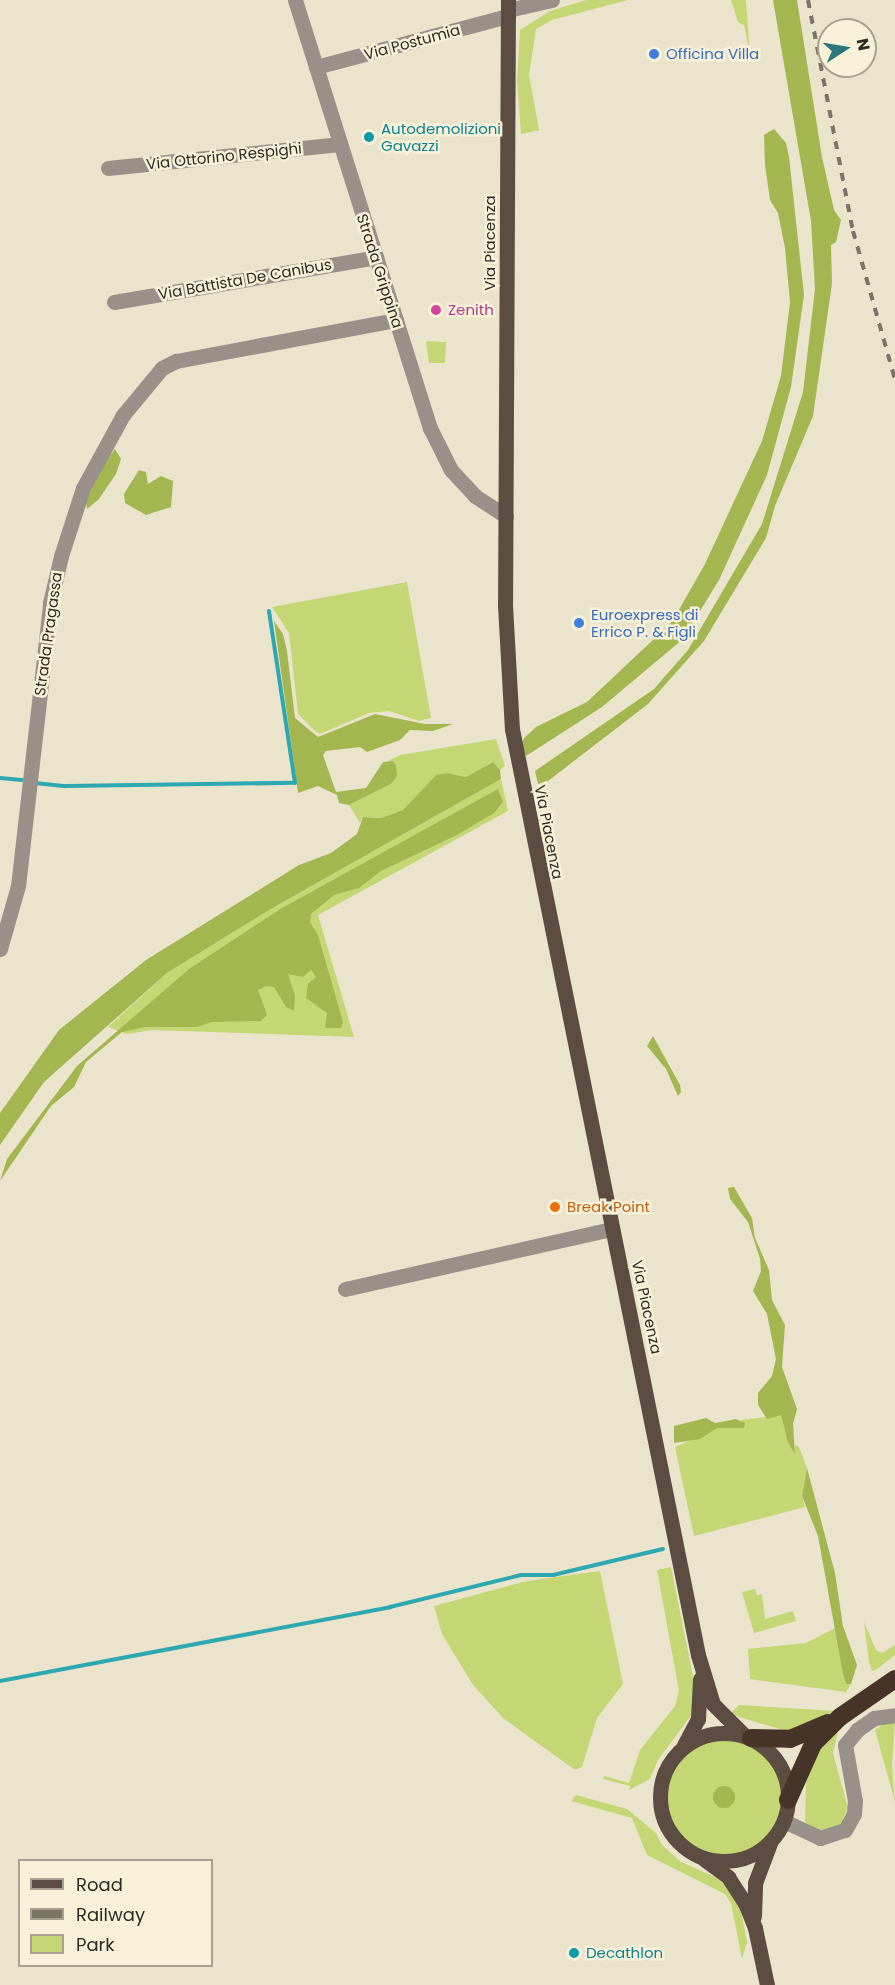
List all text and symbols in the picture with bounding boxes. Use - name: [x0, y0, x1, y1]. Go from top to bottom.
- north arrow: [817, 18, 877, 78]
- street label: Via Postumia: [362, 21, 462, 63]
- text: N: [851, 36, 876, 53]
- place label: Officina Villa: [666, 45, 759, 63]
- marker: Officina Villa: [647, 47, 661, 61]
- place label: Autodemolizioni Gavazzi: [381, 119, 501, 154]
- marker: Autodemolizioni Gavazzi: [362, 130, 376, 144]
- street label: Via Ottorino Respighi: [145, 139, 303, 173]
- street label: Via Piacenza: [481, 195, 499, 291]
- street label: Strada Grippina: [353, 212, 407, 330]
- street label: Via Battista De Canibus: [157, 255, 333, 303]
- place label: Zenith: [448, 301, 494, 319]
- marker: Zenith: [429, 303, 443, 317]
- street label: Strada Pragassa: [30, 571, 66, 697]
- place label: Euroexpress di Errico P. & Figli: [591, 605, 699, 640]
- marker: Euroexpress di Errico P. & Figli: [572, 616, 586, 630]
- street label: Via Piacenza: [531, 783, 567, 881]
- place label: Break Point: [567, 1198, 650, 1216]
- marker: Break Point: [548, 1200, 562, 1214]
- street label: Via Piacenza: [628, 1258, 666, 1356]
- legend: [18, 1859, 213, 1967]
- text: Road: [76, 1872, 123, 1897]
- text: Railway: [76, 1902, 145, 1927]
- text: Park: [76, 1932, 115, 1957]
- place label: Decathlon: [586, 1944, 663, 1962]
- marker: Decathlon: [567, 1946, 581, 1960]

